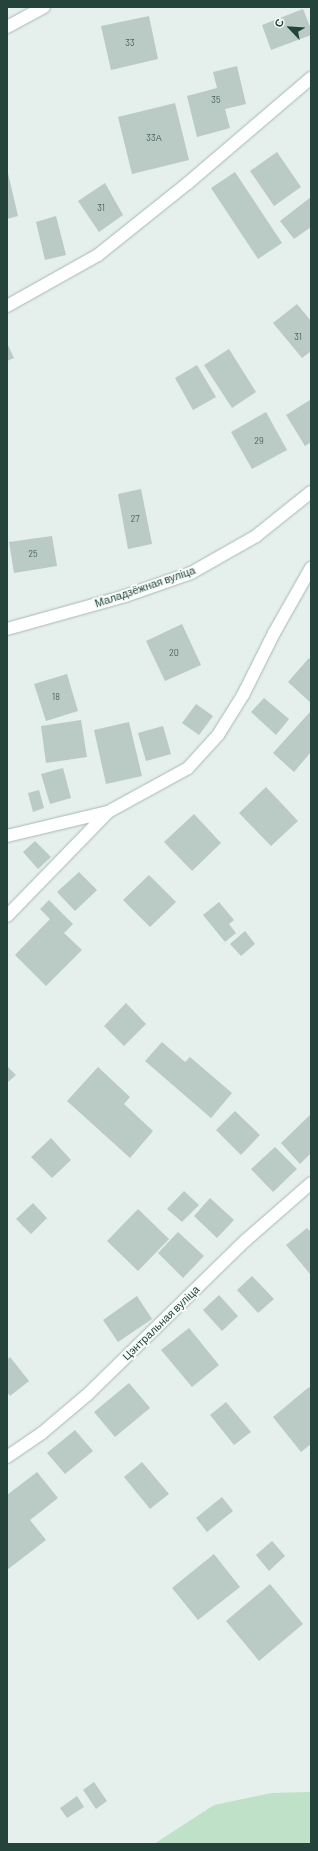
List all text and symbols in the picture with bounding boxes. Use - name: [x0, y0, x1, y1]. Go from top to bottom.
- north arrow: [270, 8, 310, 48]
- text: С: [271, 16, 286, 29]
- house number: 33: [125, 38, 135, 48]
- house number: 35: [211, 95, 221, 105]
- house number: 33А: [146, 133, 162, 143]
- house number: 31: [97, 203, 105, 213]
- house number: 31: [294, 332, 302, 342]
- house number: 29: [254, 436, 264, 446]
- house number: 27: [130, 514, 140, 524]
- house number: 25: [28, 549, 38, 559]
- street label: Маладзёжная вуліца: [93, 564, 197, 610]
- house number: 20: [169, 648, 179, 658]
- house number: 18: [52, 692, 60, 702]
- street label: Цэнтральная вуліца: [120, 1283, 202, 1363]

